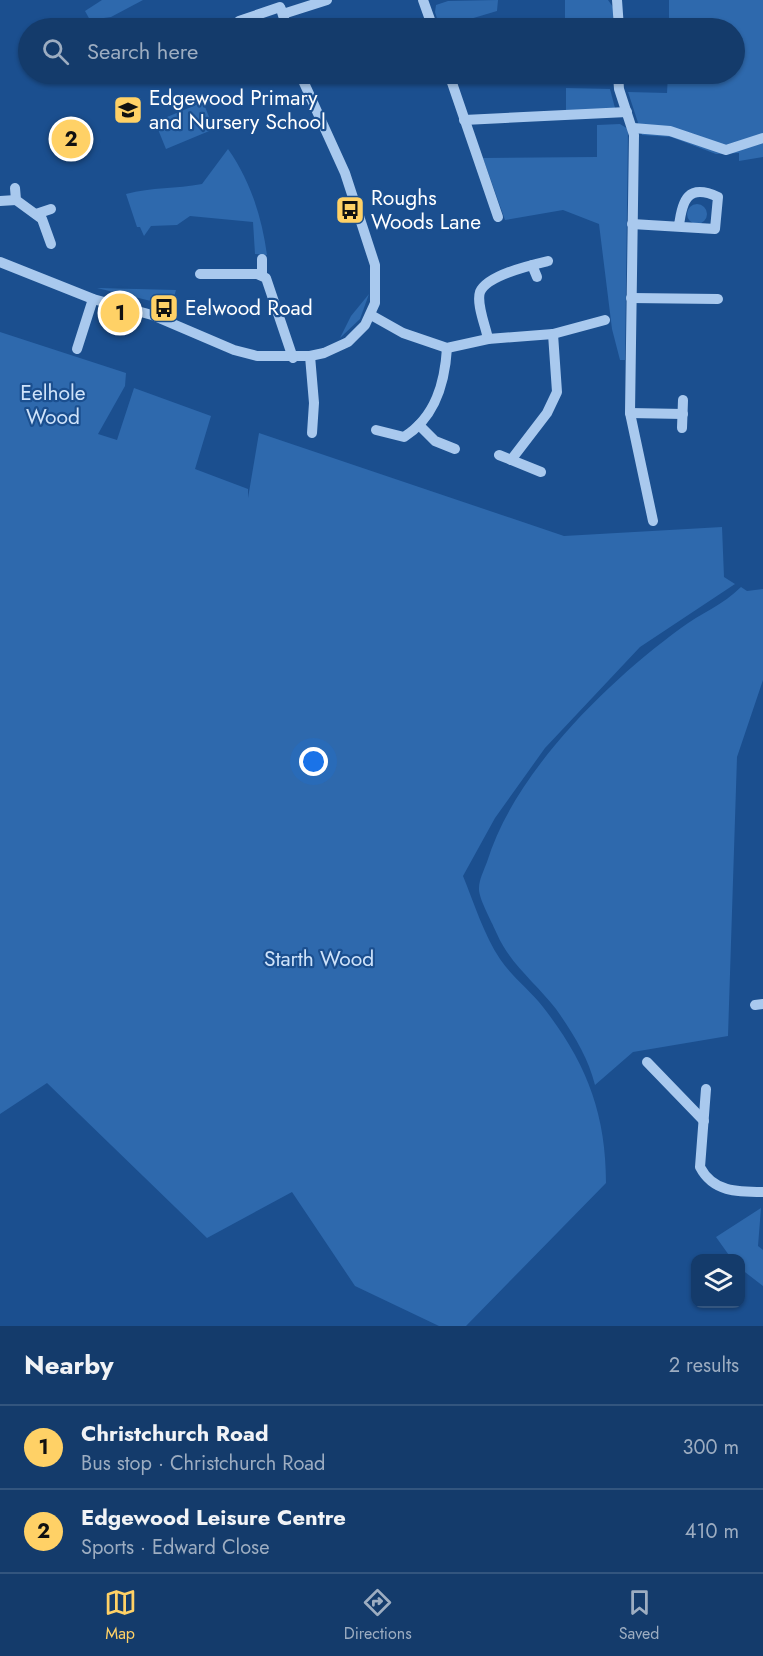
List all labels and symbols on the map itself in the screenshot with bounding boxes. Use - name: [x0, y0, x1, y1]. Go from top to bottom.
- place label: Edgewood Primary and Nursery School: [149, 83, 326, 137]
- school or university icon: Edgewood Primary and Nursery School: [112, 94, 144, 126]
- pin: 2: [52, 116, 90, 162]
- place label: Roughs Woods Lane: [371, 183, 481, 237]
- bus stop icon: Roughs Woods Lane: [334, 194, 366, 226]
- pin: 1: [100, 290, 140, 336]
- bus stop icon: Eelwood Road: [148, 292, 180, 324]
- place label: Eelwood Road: [185, 293, 313, 323]
- park label: Eelhole Wood: [20, 378, 86, 432]
- your location: [299, 747, 328, 776]
- park label: Starth Wood: [264, 944, 374, 974]

